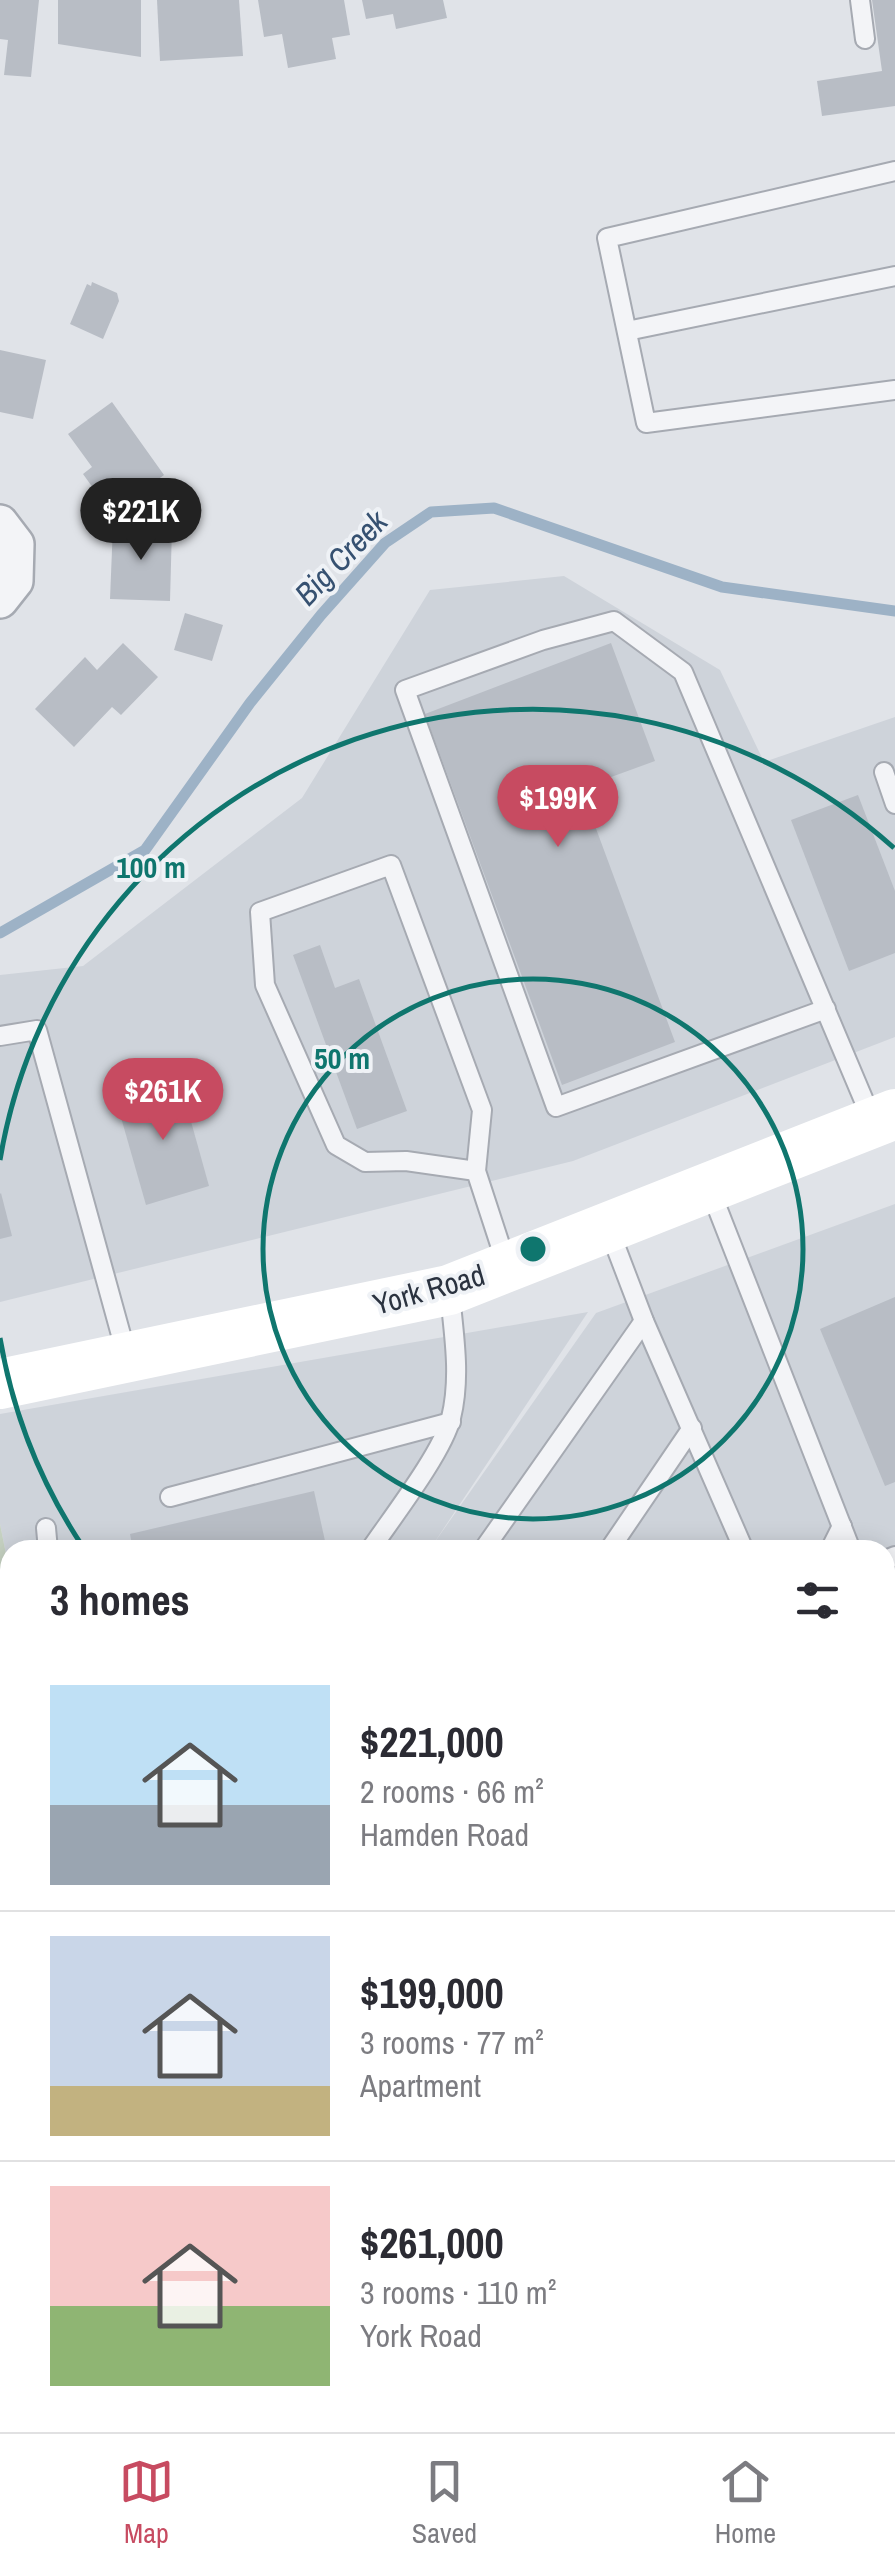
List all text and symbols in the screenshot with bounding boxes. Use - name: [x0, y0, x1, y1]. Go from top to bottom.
- pin: $221K: [71, 478, 211, 563]
- text: $221K: [102, 489, 180, 532]
- water label: Big Creek: [285, 500, 397, 615]
- pin: $199K: [488, 765, 628, 850]
- text: $199K: [519, 776, 597, 819]
- text: 100 m: [116, 847, 186, 887]
- text: 50 m: [314, 1038, 370, 1078]
- pin: $261K: [93, 1058, 233, 1143]
- text: $261K: [124, 1069, 202, 1112]
- centre of rings: [515, 1231, 551, 1267]
- street label: York Road: [368, 1254, 489, 1324]
- text: 3 homes: [50, 1572, 190, 1628]
- icon: filters: [790, 1573, 845, 1628]
- text: $221,000: [360, 1714, 504, 1770]
- icon: home: [130, 1725, 250, 1845]
- text: 2 rooms · 66 m²: [360, 1770, 544, 1813]
- text: Hamden Road: [360, 1813, 529, 1856]
- text: $199,000: [360, 1965, 504, 2021]
- icon: home: [130, 1976, 250, 2096]
- text: 3 rooms · 77 m²: [360, 2021, 544, 2064]
- text: Apartment: [360, 2064, 481, 2107]
- text: $261,000: [360, 2215, 504, 2271]
- icon: home: [130, 2226, 250, 2346]
- text: 3 rooms · 110 m²: [360, 2271, 556, 2314]
- text: York Road: [360, 2314, 482, 2357]
- tab: Map: [119, 2454, 174, 2552]
- tab: Saved: [412, 2454, 477, 2552]
- tab: Home: [715, 2454, 776, 2552]

